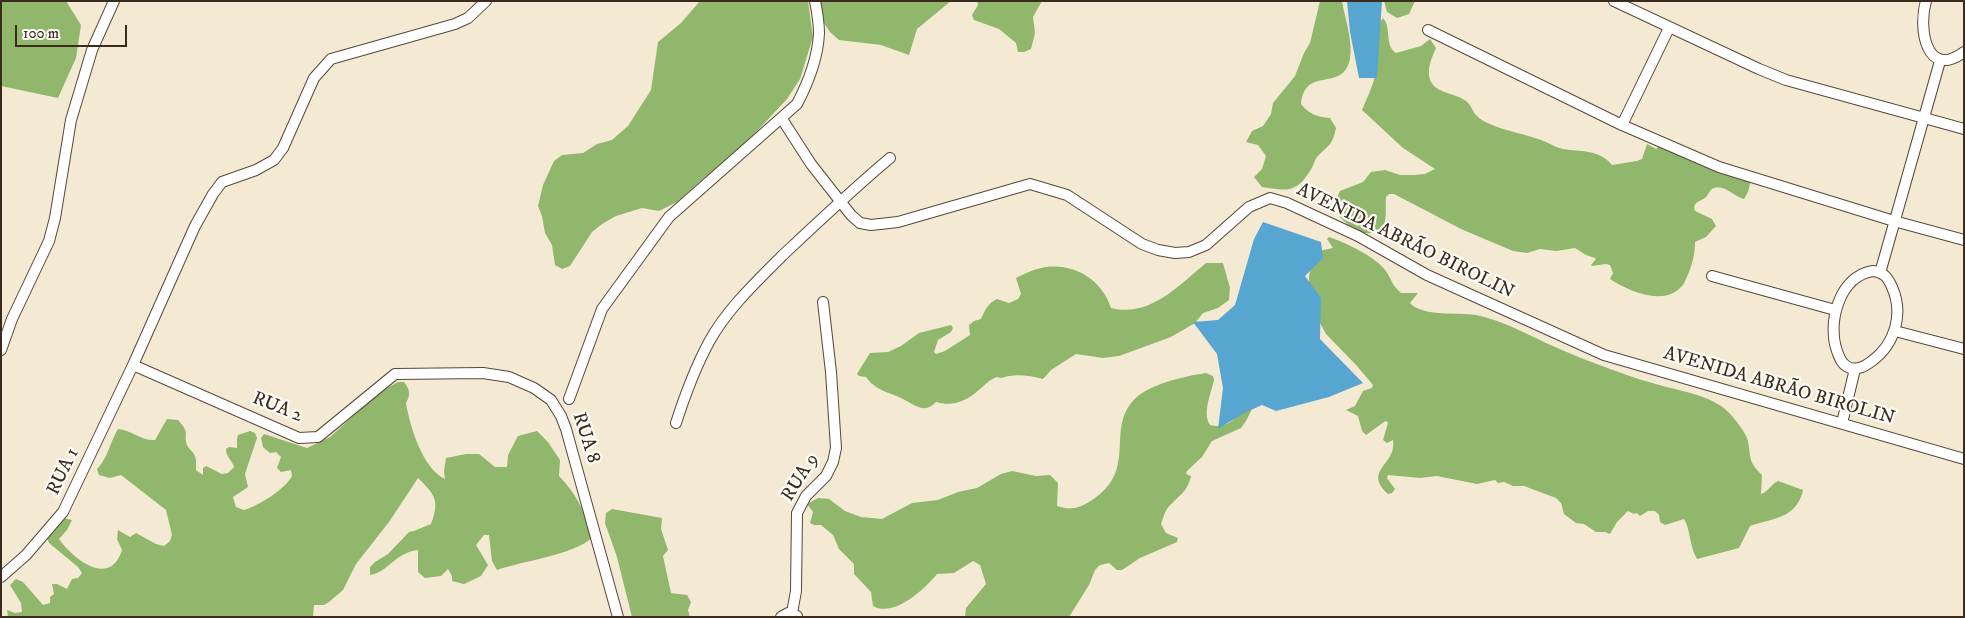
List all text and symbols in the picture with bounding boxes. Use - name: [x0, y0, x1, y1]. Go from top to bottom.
- scale bar: [18, 15, 130, 47]
- text: 100 m: [23, 24, 59, 43]
- street label: AVENIDA ABRÃO BIROLIN: [1292, 179, 1518, 305]
- street label: AVENIDA ABRÃO BIROLIN: [1661, 343, 1897, 431]
- street label: RUA 2: [249, 388, 305, 428]
- street label: RUA 8: [566, 410, 604, 466]
- street label: RUA 1: [43, 445, 85, 499]
- street label: RUA 9: [778, 450, 824, 506]

